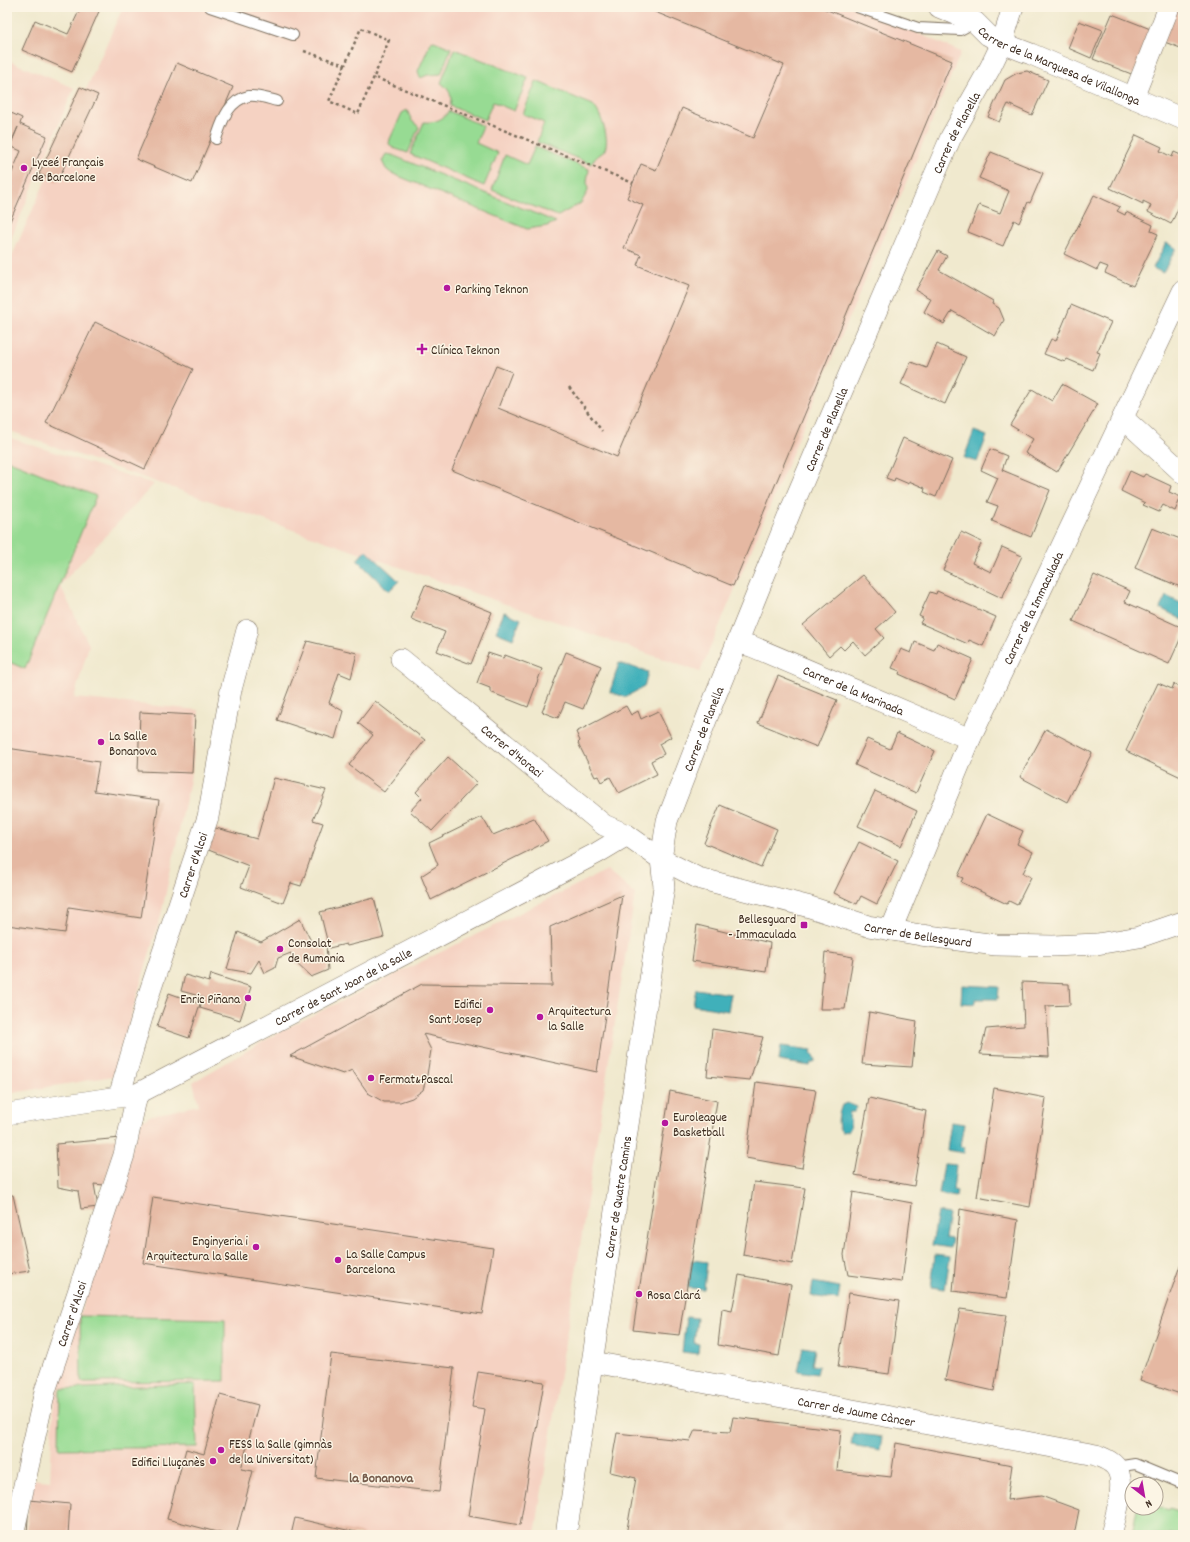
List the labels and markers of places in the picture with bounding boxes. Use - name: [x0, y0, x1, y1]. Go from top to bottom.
- place label: Lyceé Français de Barcelone: [32, 154, 104, 188]
- marker: Lyceé Français de Barcelone: [19, 163, 29, 173]
- place label: Parking Teknon: [455, 281, 528, 300]
- marker: Parking Teknon: [442, 283, 452, 293]
- place label: Clínica Teknon: [431, 342, 500, 361]
- marker: Clínica Teknon: [416, 343, 428, 355]
- place label: La Salle Bonanova: [109, 728, 157, 762]
- marker: La Salle Bonanova: [96, 737, 106, 747]
- place label: Bellesguard - Immaculada: [728, 911, 797, 945]
- marker: Bellesguard - Immaculada: [799, 920, 809, 930]
- place label: Consolat de Rumania: [288, 935, 345, 969]
- marker: Consolat de Rumania: [275, 944, 285, 954]
- place label: Enric Piñana: [180, 991, 241, 1010]
- marker: Enric Piñana: [243, 993, 253, 1003]
- place label: Edifici Sant Josep: [429, 996, 483, 1030]
- place label: Arquitectura la Salle: [548, 1003, 612, 1037]
- marker: Edifici Sant Josep: [485, 1005, 495, 1015]
- marker: Arquitectura la Salle: [535, 1012, 545, 1022]
- place label: Fermat&Pascal: [379, 1071, 453, 1090]
- marker: Fermat&Pascal: [366, 1073, 376, 1083]
- place label: Euroleague Basketball: [673, 1109, 727, 1143]
- marker: Euroleague Basketball: [660, 1118, 670, 1128]
- place label: Enginyeria i Arquitectura la Salle: [146, 1233, 249, 1267]
- marker: Enginyeria i Arquitectura la Salle: [251, 1242, 261, 1252]
- place label: La Salle Campus Barcelona: [346, 1246, 426, 1280]
- marker: La Salle Campus Barcelona: [333, 1255, 343, 1265]
- place label: Rosa Clará: [647, 1287, 701, 1306]
- marker: Rosa Clará: [634, 1289, 644, 1299]
- place label: FESS la Salle (gimnàs de la Universitat): [229, 1436, 332, 1470]
- marker: FESS la Salle (gimnàs de la Universitat): [216, 1445, 226, 1455]
- place label: Edifici Lluçanès: [132, 1454, 205, 1473]
- marker: Edifici Lluçanès: [208, 1456, 218, 1466]

